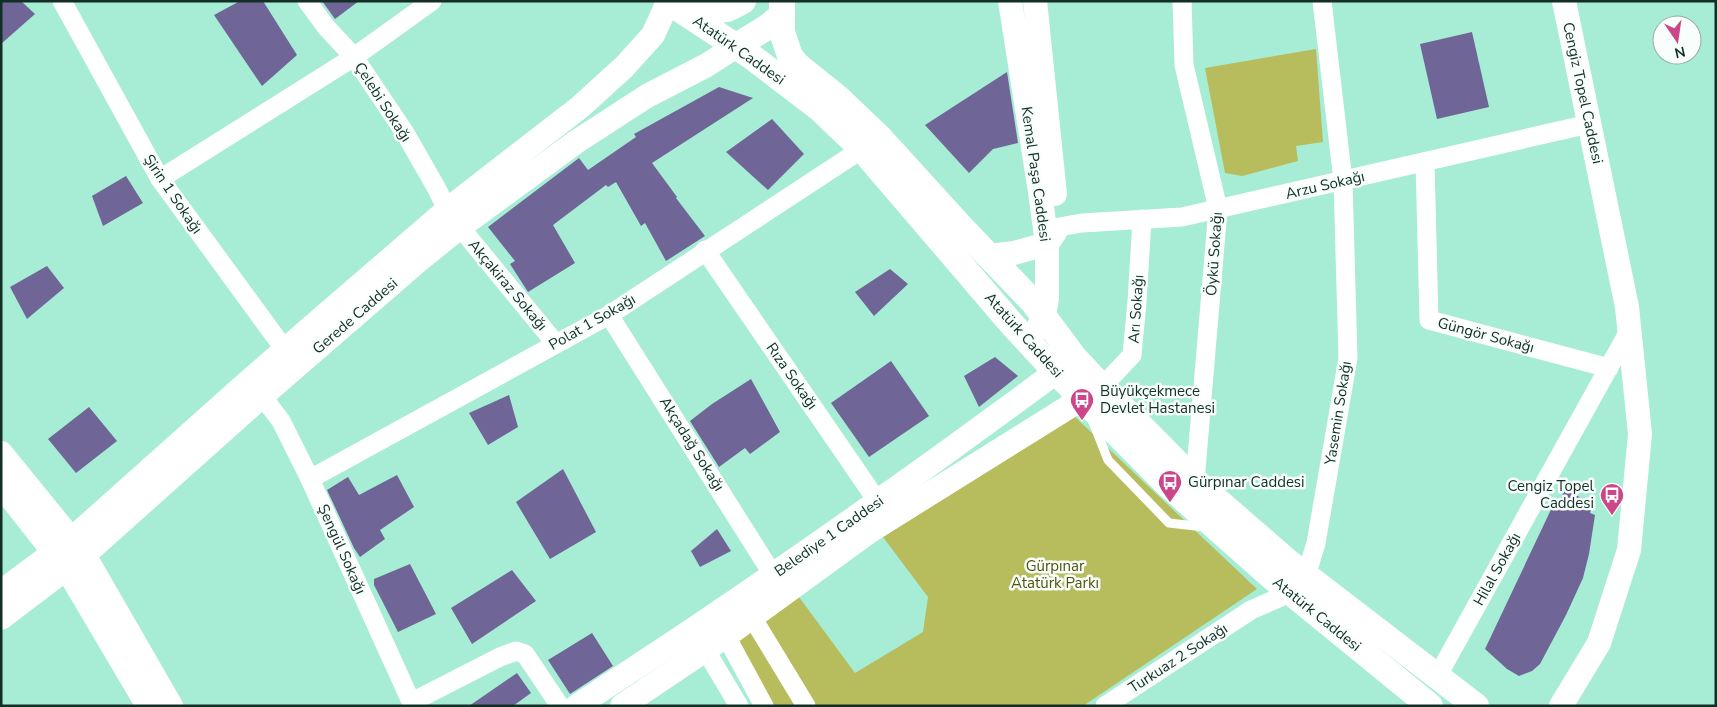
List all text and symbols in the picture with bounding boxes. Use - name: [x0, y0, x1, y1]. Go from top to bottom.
- street label: Atatürk Caddesi: [689, 11, 789, 89]
- north arrow: [1652, 15, 1702, 65]
- street label: Cengiz Topel Caddesi: [1558, 20, 1608, 166]
- text: N: [1673, 42, 1687, 63]
- street label: Çelebi Sokağı: [350, 58, 416, 146]
- street label: Kemal Paşa Caddesi: [1017, 105, 1055, 243]
- street label: Şirin 1 Sokağı: [139, 150, 207, 238]
- street label: Arzu Sokağı: [1283, 166, 1367, 204]
- street label: Öykü Sokağı: [1201, 211, 1227, 297]
- street label: Akçakiraz Sokağı: [464, 235, 552, 335]
- street label: Gerede Caddesi: [308, 273, 402, 359]
- street label: Arı Sokağı: [1124, 274, 1148, 344]
- street label: Atatürk Caddesi: [980, 288, 1068, 382]
- street label: Polat 1 Sokağı: [545, 289, 639, 355]
- street label: Güngör Sokağı: [1435, 312, 1537, 358]
- street label: Rıza Sokağı: [762, 339, 822, 413]
- street label: Yasemin Sokağı: [1320, 360, 1356, 467]
- place label: Büyükçekmece Devlet Hastanesi: [1100, 381, 1215, 418]
- bus stop icon: Büyükçekmece Devlet Hastanesi: [1069, 387, 1095, 421]
- street label: Akçadağ Sokağı: [655, 393, 729, 495]
- bus stop icon: Gürpınar Caddesi: [1157, 469, 1183, 503]
- place label: Gürpınar Caddesi: [1188, 472, 1305, 492]
- place label: Cengiz Topel Caddesi: [1507, 476, 1595, 513]
- bus stop icon: Cengiz Topel Caddesi: [1599, 482, 1625, 516]
- street label: Belediye 1 Caddesi: [770, 491, 888, 581]
- street label: Şengül Sokağı: [313, 501, 371, 597]
- street label: Hilal Sokağı: [1469, 529, 1525, 609]
- park label: Gürpınar Atatürk Parkı: [1011, 556, 1099, 593]
- street label: Atatürk Caddesi: [1269, 572, 1365, 656]
- street label: Turkuaz 2 Sokağı: [1125, 618, 1231, 698]

